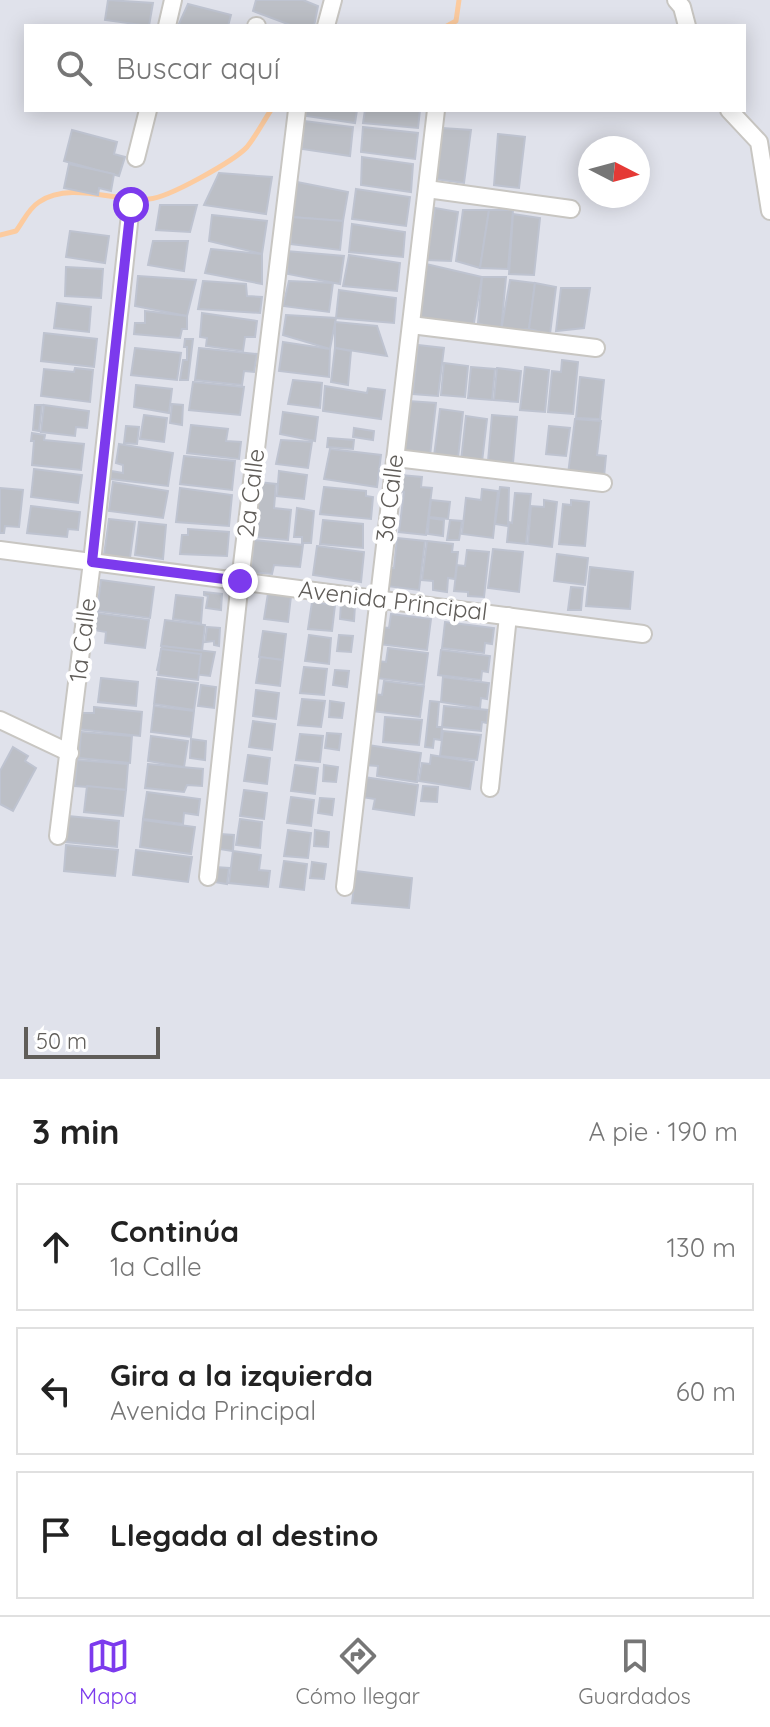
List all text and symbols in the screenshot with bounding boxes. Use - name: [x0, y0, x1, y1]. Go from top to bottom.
- search box: [24, 24, 746, 112]
- icon: search: [52, 46, 96, 90]
- text: Buscar aquí: [116, 49, 280, 87]
- north arrow: [578, 136, 650, 208]
- route start: [113, 187, 149, 223]
- street label: 2a Calle: [230, 447, 270, 539]
- street label: 3a Calle: [369, 452, 409, 544]
- route end: [222, 563, 258, 599]
- street label: Avenida Principal: [297, 574, 489, 626]
- street label: 1a Calle: [62, 596, 102, 684]
- scale bar: [24, 1023, 160, 1059]
- text: 50 m: [36, 1027, 87, 1055]
- text: 3 min: [32, 1110, 119, 1153]
- text: A pie · 190 m: [588, 1115, 738, 1148]
- text: Continúa: [110, 1212, 239, 1250]
- icon: ahead: [34, 1225, 78, 1269]
- text: 130 m: [666, 1231, 736, 1264]
- text: 1a Calle: [110, 1250, 202, 1283]
- text: Gira a la izquierda: [110, 1356, 373, 1394]
- icon: left: [34, 1369, 78, 1413]
- text: 60 m: [676, 1375, 736, 1408]
- text: Avenida Principal: [110, 1394, 316, 1427]
- icon: arrive: [34, 1513, 78, 1557]
- text: Llegada al destino: [110, 1516, 378, 1554]
- tab: Mapa: [79, 1634, 137, 1710]
- tab: Cómo llegar: [295, 1634, 420, 1710]
- tab: Guardados: [578, 1634, 691, 1710]

